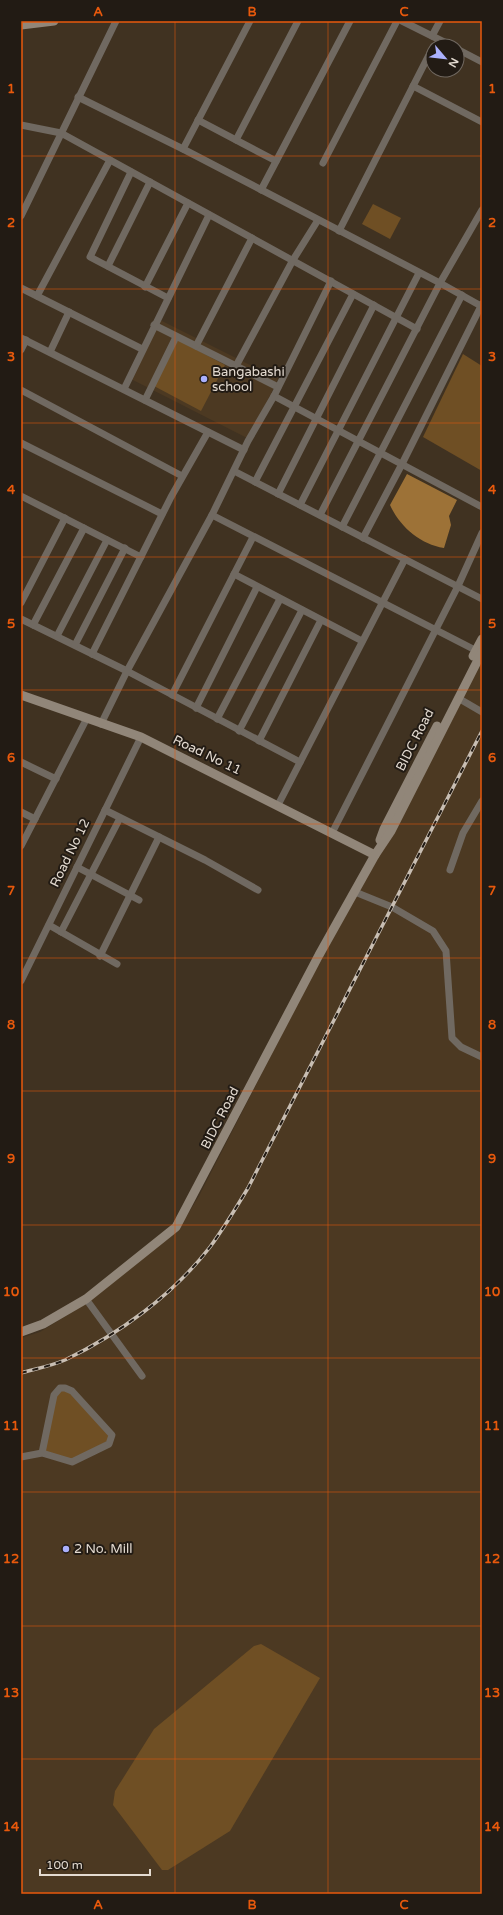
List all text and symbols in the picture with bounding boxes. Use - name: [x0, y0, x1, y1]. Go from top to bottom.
- text: A: [93, 4, 103, 20]
- text: B: [247, 4, 257, 20]
- text: C: [399, 4, 409, 20]
- north arrow: [425, 38, 465, 78]
- text: N: [446, 56, 461, 69]
- text: 1: [7, 81, 15, 97]
- text: 1: [488, 81, 496, 97]
- text: 2: [7, 215, 15, 231]
- text: 2: [488, 215, 496, 231]
- text: 3: [7, 349, 15, 365]
- text: 3: [488, 349, 496, 365]
- place label: Bangabashi school: [212, 364, 285, 395]
- marker: Bangabashi school: [199, 374, 209, 384]
- text: 4: [7, 482, 16, 498]
- text: 4: [488, 482, 497, 498]
- text: 5: [7, 616, 15, 632]
- text: 5: [488, 616, 496, 632]
- street label: BIDC Road: [393, 706, 437, 774]
- street label: Road No 11: [170, 732, 244, 778]
- text: 6: [7, 750, 15, 766]
- text: 6: [488, 750, 496, 766]
- street label: Road No 12: [47, 816, 93, 890]
- text: 7: [7, 883, 15, 899]
- text: 7: [488, 883, 496, 899]
- text: 8: [7, 1017, 15, 1033]
- text: 8: [488, 1017, 496, 1033]
- street label: BIDC Road: [198, 1084, 242, 1152]
- text: 9: [7, 1151, 15, 1167]
- text: 9: [488, 1151, 496, 1167]
- text: 10: [3, 1284, 19, 1300]
- text: 10: [484, 1284, 500, 1300]
- text: 11: [3, 1418, 19, 1434]
- text: 11: [484, 1418, 500, 1434]
- place label: 2 No. Mill: [74, 1541, 132, 1557]
- marker: 2 No. Mill: [61, 1544, 71, 1554]
- text: 12: [3, 1551, 19, 1567]
- text: 12: [484, 1551, 500, 1567]
- text: 13: [3, 1685, 19, 1701]
- text: 13: [484, 1685, 500, 1701]
- text: 14: [3, 1819, 20, 1835]
- text: 14: [484, 1819, 501, 1835]
- scale bar: [40, 1851, 150, 1877]
- text: 100 m: [46, 1858, 83, 1872]
- text: A: [93, 1897, 103, 1913]
- text: B: [247, 1897, 257, 1913]
- text: C: [399, 1897, 409, 1913]

